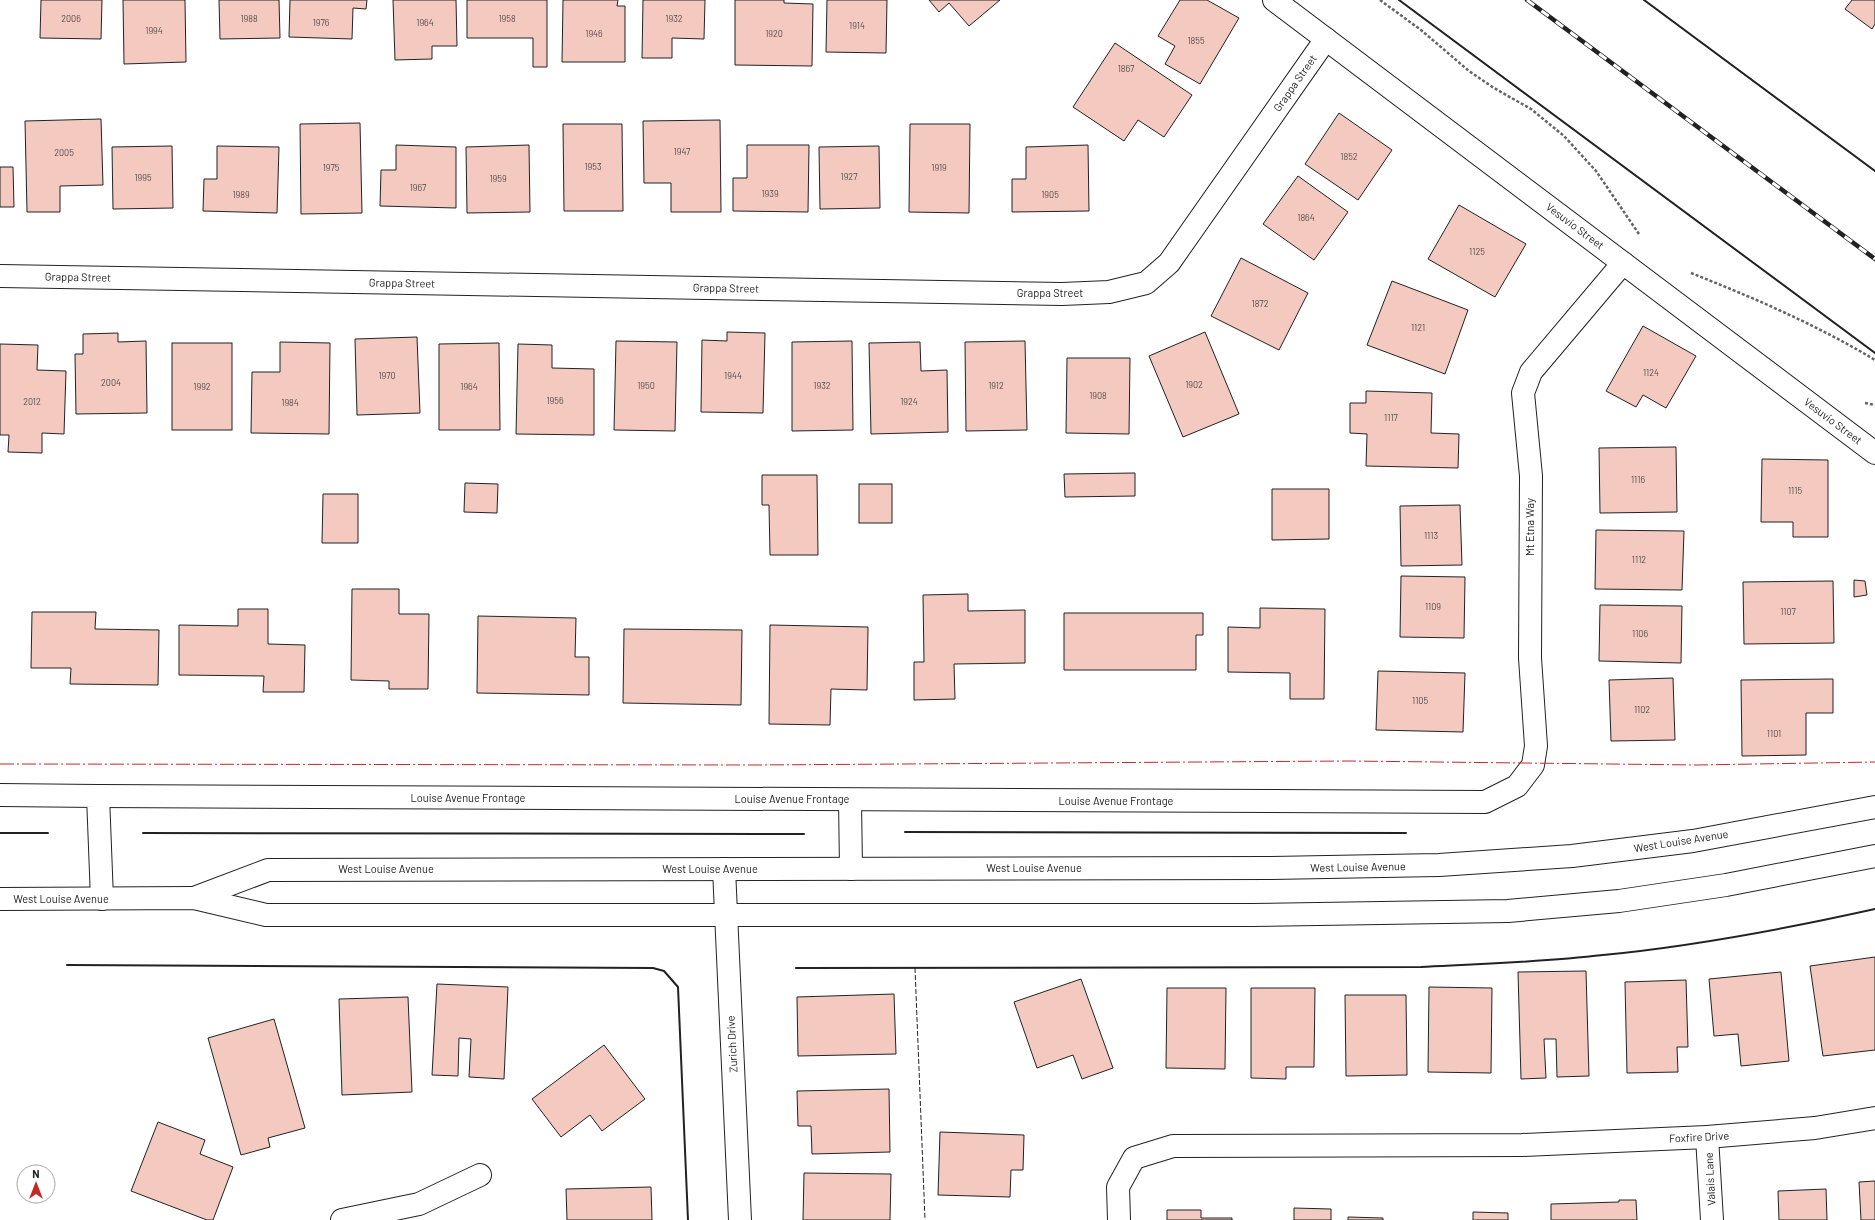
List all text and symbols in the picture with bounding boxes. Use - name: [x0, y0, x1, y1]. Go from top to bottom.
- house number: 2006: [61, 13, 81, 24]
- house number: 1988: [240, 13, 258, 24]
- house number: 1958: [498, 13, 516, 24]
- house number: 1932: [665, 13, 683, 24]
- house number: 1976: [313, 17, 330, 28]
- house number: 1964: [416, 17, 434, 28]
- house number: 1914: [849, 20, 865, 31]
- house number: 1994: [145, 25, 163, 36]
- house number: 1946: [585, 28, 603, 39]
- house number: 1920: [765, 28, 783, 39]
- house number: 1855: [1187, 35, 1205, 46]
- street label: Grappa Street: [1270, 52, 1319, 114]
- house number: 1867: [1118, 63, 1135, 74]
- house number: 1947: [674, 146, 691, 157]
- house number: 2005: [54, 147, 74, 158]
- house number: 1852: [1340, 151, 1358, 162]
- house number: 1953: [584, 161, 602, 172]
- house number: 1975: [323, 162, 340, 173]
- house number: 1919: [931, 162, 947, 173]
- house number: 1927: [841, 171, 858, 182]
- house number: 1995: [134, 172, 152, 183]
- house number: 1959: [489, 173, 507, 184]
- house number: 1967: [410, 182, 427, 193]
- house number: 1939: [761, 188, 779, 199]
- house number: 1989: [232, 189, 250, 200]
- house number: 1905: [1041, 189, 1059, 200]
- street label: Vesuvio Street: [1544, 200, 1607, 252]
- house number: 1864: [1297, 212, 1315, 223]
- house number: 1125: [1469, 246, 1485, 257]
- street label: Grappa Street: [45, 269, 111, 284]
- street label: Grappa Street: [369, 275, 435, 290]
- street label: Grappa Street: [693, 280, 759, 295]
- street label: Grappa Street: [1017, 286, 1083, 299]
- house number: 1872: [1252, 298, 1269, 309]
- house number: 1121: [1411, 322, 1425, 333]
- house number: 1124: [1643, 367, 1659, 378]
- house number: 1970: [378, 370, 396, 381]
- house number: 1944: [724, 370, 742, 381]
- house number: 2004: [101, 377, 121, 388]
- house number: 1902: [1185, 379, 1203, 390]
- house number: 1950: [637, 380, 655, 391]
- house number: 1932: [813, 380, 831, 391]
- house number: 1912: [988, 380, 1004, 391]
- house number: 1992: [193, 381, 211, 392]
- house number: 1964: [460, 381, 478, 392]
- house number: 1908: [1089, 390, 1107, 401]
- house number: 1956: [546, 395, 564, 406]
- street label: Vesuvio Street: [1802, 395, 1865, 447]
- house number: 2012: [23, 396, 41, 407]
- house number: 1924: [900, 396, 918, 407]
- house number: 1984: [281, 397, 299, 408]
- house number: 1117: [1384, 412, 1399, 423]
- house number: 1116: [1631, 474, 1645, 485]
- house number: 1115: [1788, 485, 1802, 496]
- street label: Mt Etna Way: [1523, 498, 1536, 556]
- house number: 1113: [1424, 530, 1438, 541]
- house number: 1112: [1632, 554, 1646, 565]
- house number: 1109: [1425, 601, 1441, 612]
- house number: 1107: [1780, 606, 1797, 617]
- house number: 1106: [1632, 628, 1648, 639]
- house number: 1105: [1412, 695, 1428, 706]
- house number: 1102: [1634, 704, 1650, 715]
- house number: 1101: [1767, 728, 1781, 739]
- street label: Louise Avenue Frontage: [411, 791, 526, 804]
- street label: Louise Avenue Frontage: [735, 792, 850, 805]
- street label: Louise Avenue Frontage: [1059, 794, 1174, 807]
- street label: West Louise Avenue: [1633, 827, 1729, 854]
- street label: West Louise Avenue: [1310, 859, 1406, 874]
- street label: West Louise Avenue: [986, 861, 1082, 874]
- street label: West Louise Avenue: [338, 862, 434, 875]
- street label: West Louise Avenue: [662, 862, 758, 875]
- street label: West Louise Avenue: [13, 892, 109, 905]
- street label: Zurich Drive: [724, 1015, 739, 1073]
- street label: Foxfire Drive: [1669, 1128, 1729, 1145]
- street label: Valais Lane: [1702, 1152, 1717, 1206]
- north arrow: [16, 1164, 56, 1204]
- text: N: [32, 1167, 40, 1180]

